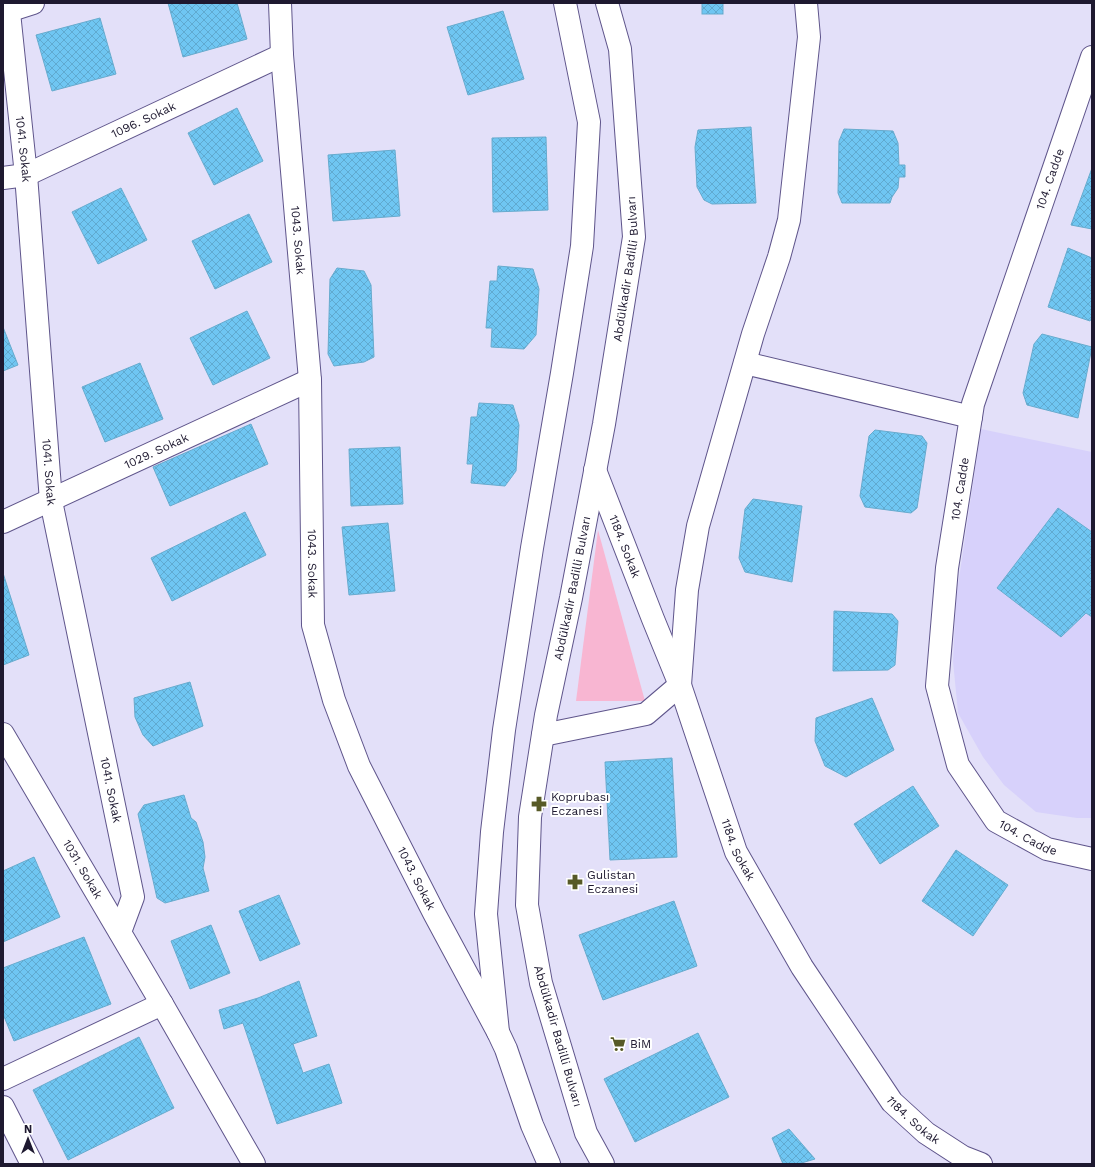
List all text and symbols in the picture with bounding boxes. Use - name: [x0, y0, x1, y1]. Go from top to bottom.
- street label: 1096. Sokak: [109, 99, 178, 141]
- street label: 1041. Sokak: [13, 115, 34, 183]
- street label: 104. Cadde: [1033, 147, 1067, 211]
- street label: Abdülkadir Badilli Bulvarı: [610, 196, 641, 343]
- street label: 1043. Sokak: [288, 205, 308, 275]
- street label: 1029. Sokak: [122, 430, 191, 472]
- street label: 1041. Sokak: [39, 439, 59, 507]
- street label: 104. Cadde: [948, 456, 972, 522]
- street label: 1184. Sokak: [606, 513, 643, 580]
- street label: Abdülkadir Badilli Bulvarı: [551, 515, 593, 662]
- street label: 1043. Sokak: [305, 529, 320, 599]
- street label: 1041. Sokak: [97, 756, 124, 824]
- place label: Koprubası Eczanesi: [551, 790, 609, 818]
- pharmacy icon: Koprubası Eczanesi: [530, 795, 548, 813]
- street label: 1184. Sokak: [718, 817, 758, 883]
- street label: 104. Cadde: [997, 817, 1058, 858]
- street label: 1031. Sokak: [60, 837, 106, 901]
- street label: 1043. Sokak: [394, 845, 438, 913]
- place label: Gulistan Eczanesi: [587, 868, 638, 896]
- pharmacy icon: Gulistan Eczanesi: [566, 873, 584, 891]
- street label: Abdülkadir Badilli Bulvarı: [531, 964, 585, 1108]
- supermarket icon: BiM: [609, 1035, 627, 1053]
- place label: BiM: [630, 1037, 651, 1051]
- street label: 1184. Sokak: [883, 1094, 943, 1147]
- north arrow: [8, 1119, 48, 1159]
- text: N: [24, 1123, 32, 1136]

